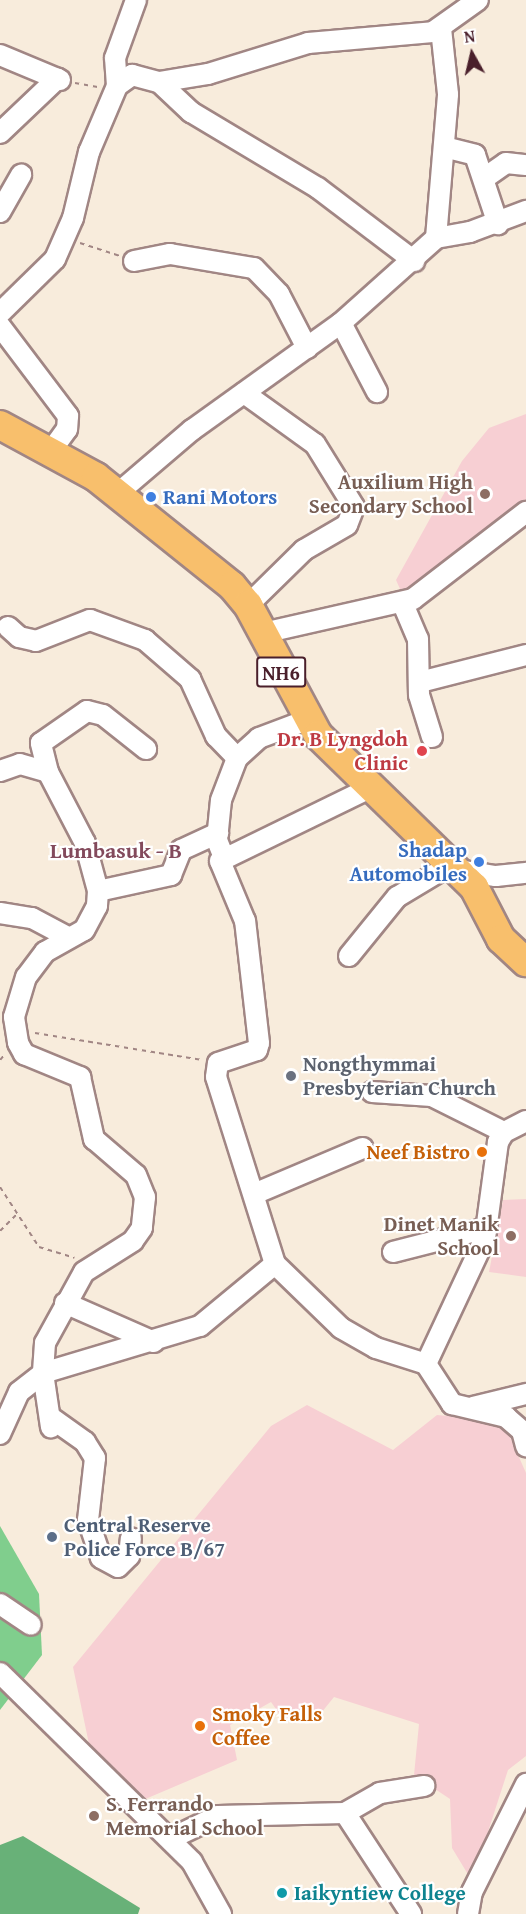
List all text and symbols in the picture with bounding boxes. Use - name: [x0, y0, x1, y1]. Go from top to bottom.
- north arrow: [442, 24, 502, 84]
- text: N: [463, 24, 476, 49]
- place label: Auxilium High Secondary School: [309, 469, 473, 519]
- place label: Rani Motors: [163, 484, 277, 510]
- marker: Auxilium High Secondary School: [478, 487, 492, 501]
- marker: Rani Motors: [144, 490, 158, 504]
- road number: NH6: [256, 655, 306, 689]
- place label: Dr. B Lyngdoh Clinic: [277, 726, 408, 776]
- marker: Dr. B Lyngdoh Clinic: [413, 742, 431, 760]
- place label: Shadap Automobiles: [349, 837, 467, 887]
- district label: Lumbasuk - B: [50, 838, 182, 864]
- marker: Shadap Automobiles: [472, 855, 486, 869]
- place label: Nongthymmai Presbyterian Church: [303, 1051, 496, 1101]
- marker: Nongthymmai Presbyterian Church: [284, 1069, 298, 1083]
- place label: Neef Bistro: [366, 1139, 470, 1165]
- marker: Neef Bistro: [475, 1145, 489, 1159]
- place label: Dinet Manik School: [384, 1211, 499, 1261]
- marker: Dinet Manik School: [504, 1229, 518, 1243]
- place label: Central Reserve Police Force B/67: [64, 1512, 225, 1562]
- marker: Central Reserve Police Force B/67: [45, 1530, 59, 1544]
- place label: Smoky Falls Coffee: [212, 1701, 322, 1751]
- marker: Smoky Falls Coffee: [193, 1719, 207, 1733]
- place label: S. Ferrando Memorial School: [106, 1791, 263, 1841]
- marker: S. Ferrando Memorial School: [87, 1809, 101, 1823]
- place label: Iaikyntiew College: [294, 1880, 466, 1906]
- marker: Iaikyntiew College: [275, 1886, 289, 1900]

